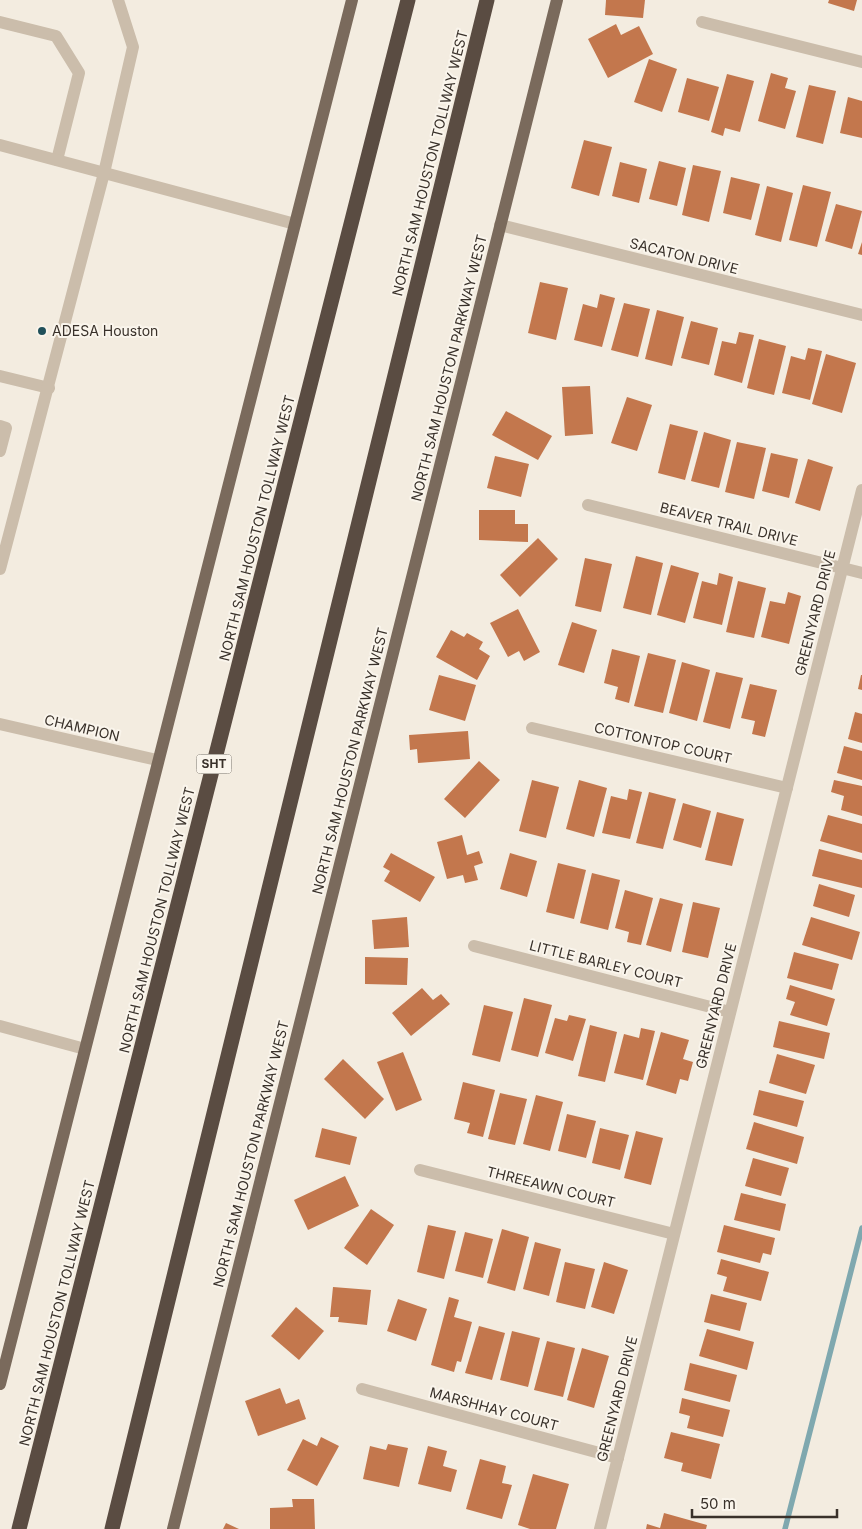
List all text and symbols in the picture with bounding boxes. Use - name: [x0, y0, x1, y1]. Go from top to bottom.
- street label: NORTH SAM HOUSTON TOLLWAY WEST: [388, 28, 471, 298]
- street label: NORTH SAM HOUSTON PARKWAY WEST: [407, 233, 490, 503]
- street label: SACATON DRIVE: [628, 234, 740, 277]
- place label: ADESA Houston: [52, 322, 158, 339]
- marker: ADESA Houston: [36, 325, 48, 337]
- street label: NORTH SAM HOUSTON TOLLWAY WEST: [215, 393, 298, 663]
- street label: BEAVER TRAIL DRIVE: [658, 498, 800, 549]
- street label: GREENYARD DRIVE: [791, 548, 838, 678]
- street label: NORTH SAM HOUSTON PARKWAY WEST: [308, 626, 391, 896]
- street label: CHAMPION: [43, 711, 121, 744]
- street label: COTTONTOP COURT: [592, 718, 734, 767]
- road number: SHT: [196, 754, 232, 774]
- street label: NORTH SAM HOUSTON TOLLWAY WEST: [115, 785, 198, 1055]
- street label: LITTLE BARLEY COURT: [528, 936, 684, 991]
- street label: GREENYARD DRIVE: [692, 941, 739, 1071]
- street label: NORTH SAM HOUSTON PARKWAY WEST: [209, 1019, 292, 1289]
- street label: THREEAWN COURT: [485, 1162, 617, 1211]
- street label: NORTH SAM HOUSTON TOLLWAY WEST: [15, 1178, 98, 1448]
- street label: GREENYARD DRIVE: [593, 1334, 640, 1464]
- street label: MARSHHAY COURT: [428, 1383, 560, 1434]
- scale bar: [692, 1486, 837, 1518]
- text: 50 m: [700, 1494, 736, 1513]

